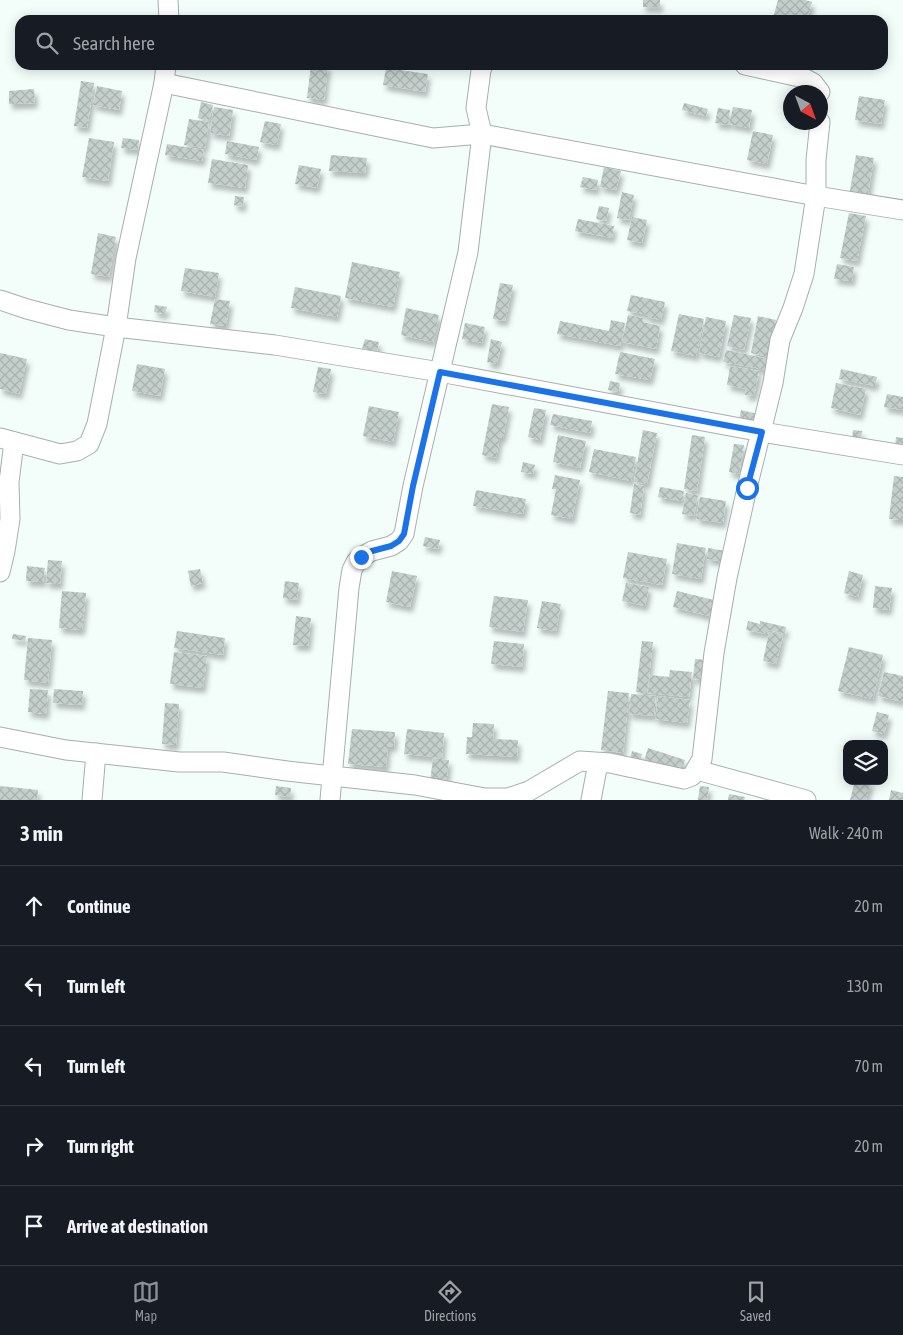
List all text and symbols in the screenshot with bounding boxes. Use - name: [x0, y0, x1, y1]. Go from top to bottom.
- search box: [15, 15, 888, 70]
- icon: search: [33, 29, 61, 57]
- text: Search here: [73, 32, 155, 54]
- north arrow: [783, 85, 828, 130]
- route start: [736, 477, 759, 500]
- route end: [350, 546, 373, 569]
- map controls: [843, 740, 888, 785]
- button: layers: [843, 740, 888, 785]
- text: 3 min: [20, 821, 63, 845]
- text: Walk · 240 m: [809, 824, 883, 842]
- icon: ahead: [20, 892, 48, 920]
- text: Continue: [67, 895, 131, 917]
- text: 20 m: [854, 897, 883, 915]
- icon: left: [20, 972, 48, 1000]
- text: Turn left: [67, 975, 125, 997]
- text: 130 m: [847, 977, 883, 995]
- icon: left: [20, 1052, 48, 1080]
- text: Turn left: [67, 1055, 125, 1077]
- text: 70 m: [854, 1057, 883, 1075]
- icon: right: [20, 1132, 48, 1160]
- text: Turn right: [67, 1135, 134, 1157]
- text: 20 m: [854, 1137, 883, 1155]
- icon: arrive: [20, 1212, 48, 1240]
- text: Arrive at destination: [67, 1215, 208, 1237]
- tab: Map: [132, 1278, 160, 1324]
- tab: Directions: [424, 1278, 476, 1324]
- tab: Saved: [740, 1278, 771, 1324]

